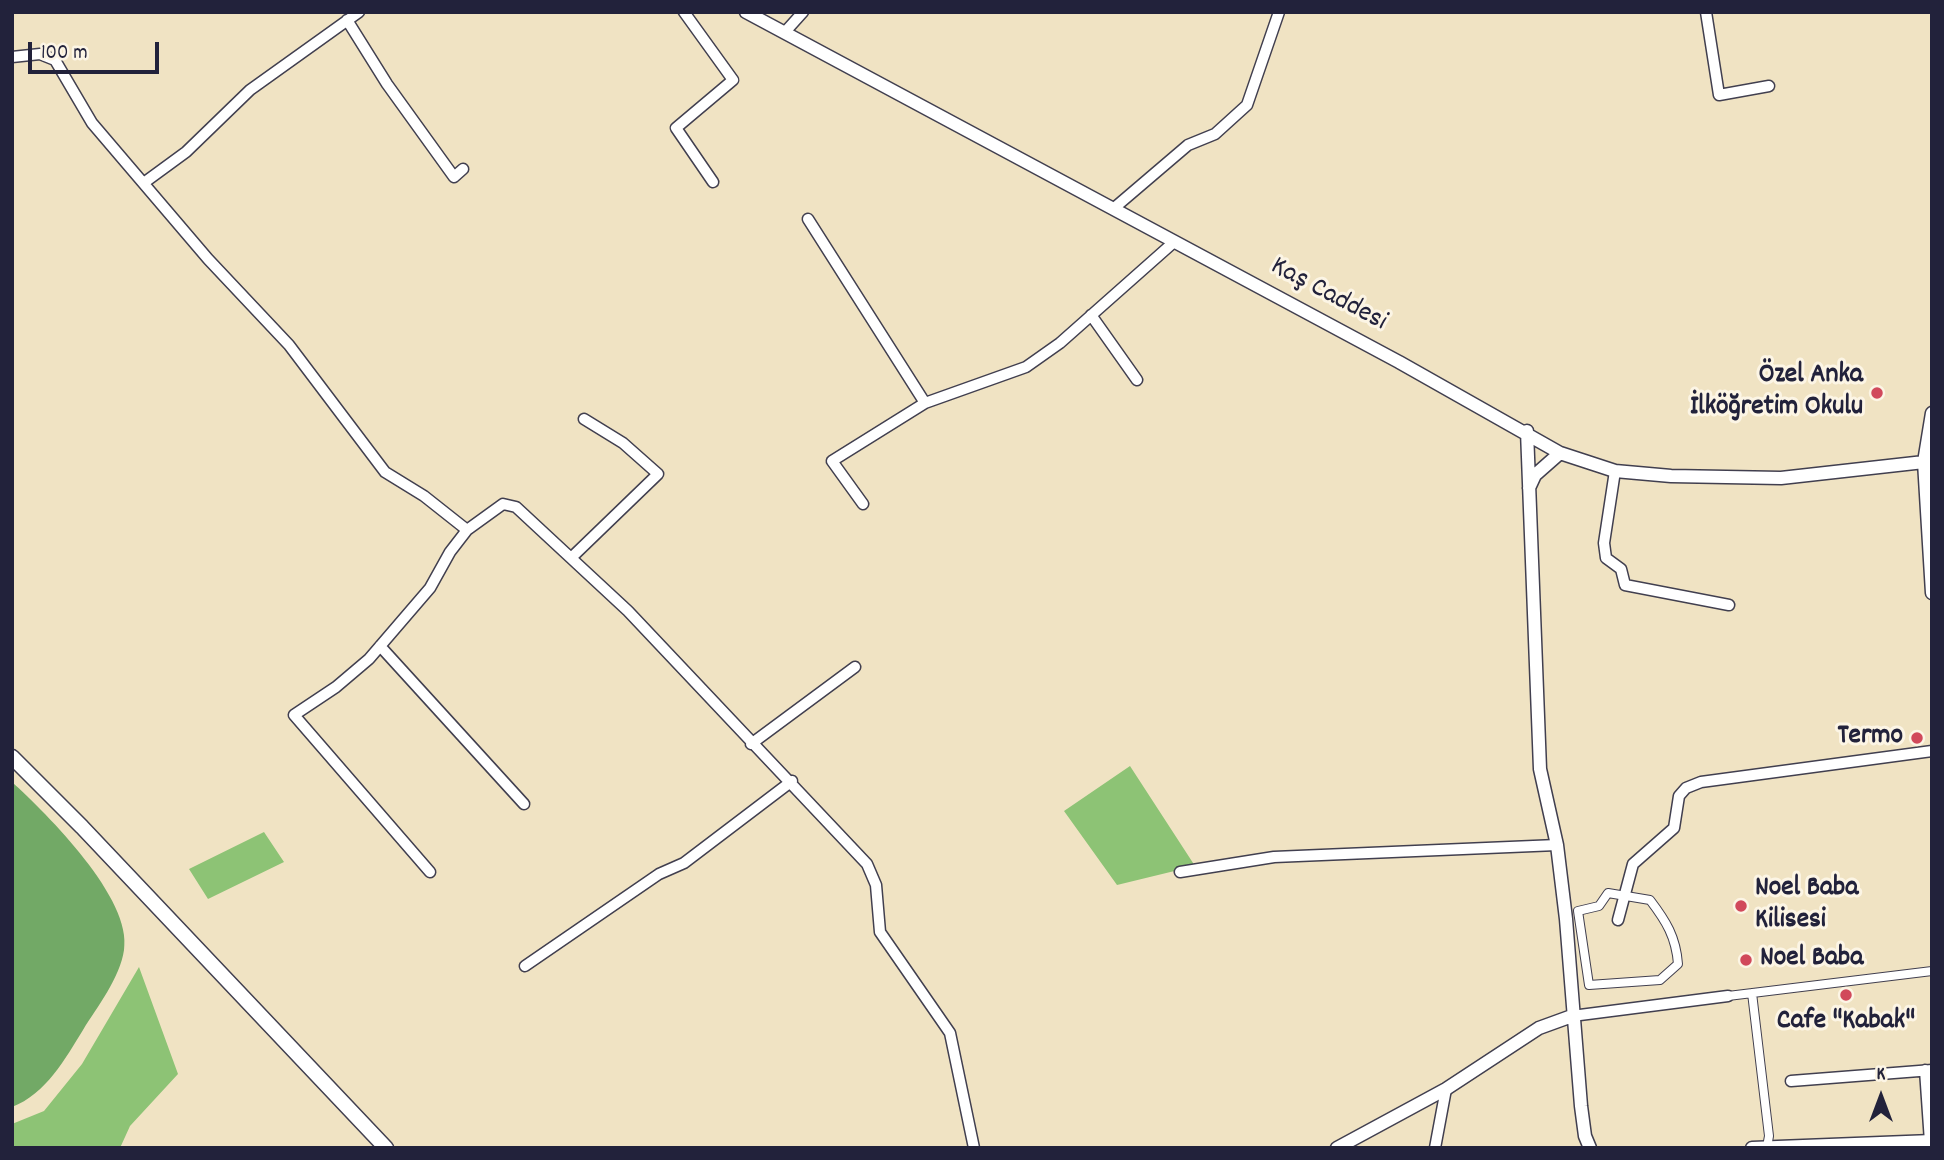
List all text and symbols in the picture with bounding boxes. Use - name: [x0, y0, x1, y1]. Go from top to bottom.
- scale bar: [32, 28, 163, 72]
- text: 100 m: [41, 39, 88, 69]
- street label: Kaş Caddesi: [1264, 251, 1392, 341]
- place label: Özel Anka İlköğretim Okulu: [1690, 360, 1863, 426]
- marker: Özel Anka İlköğretim Okulu: [1869, 385, 1885, 401]
- place label: Termo: [1837, 721, 1903, 755]
- marker: Termo: [1909, 730, 1925, 746]
- place label: Noel Baba Kilisesi: [1755, 873, 1858, 939]
- marker: Noel Baba Kilisesi: [1733, 898, 1749, 914]
- place label: Noel Baba: [1760, 943, 1863, 977]
- marker: Noel Baba: [1738, 952, 1754, 968]
- marker: Cafe "Kabak": [1838, 987, 1854, 1003]
- place label: Cafe "Kabak": [1777, 1006, 1915, 1040]
- north arrow: [1846, 1062, 1916, 1132]
- text: K: [1877, 1062, 1885, 1089]

